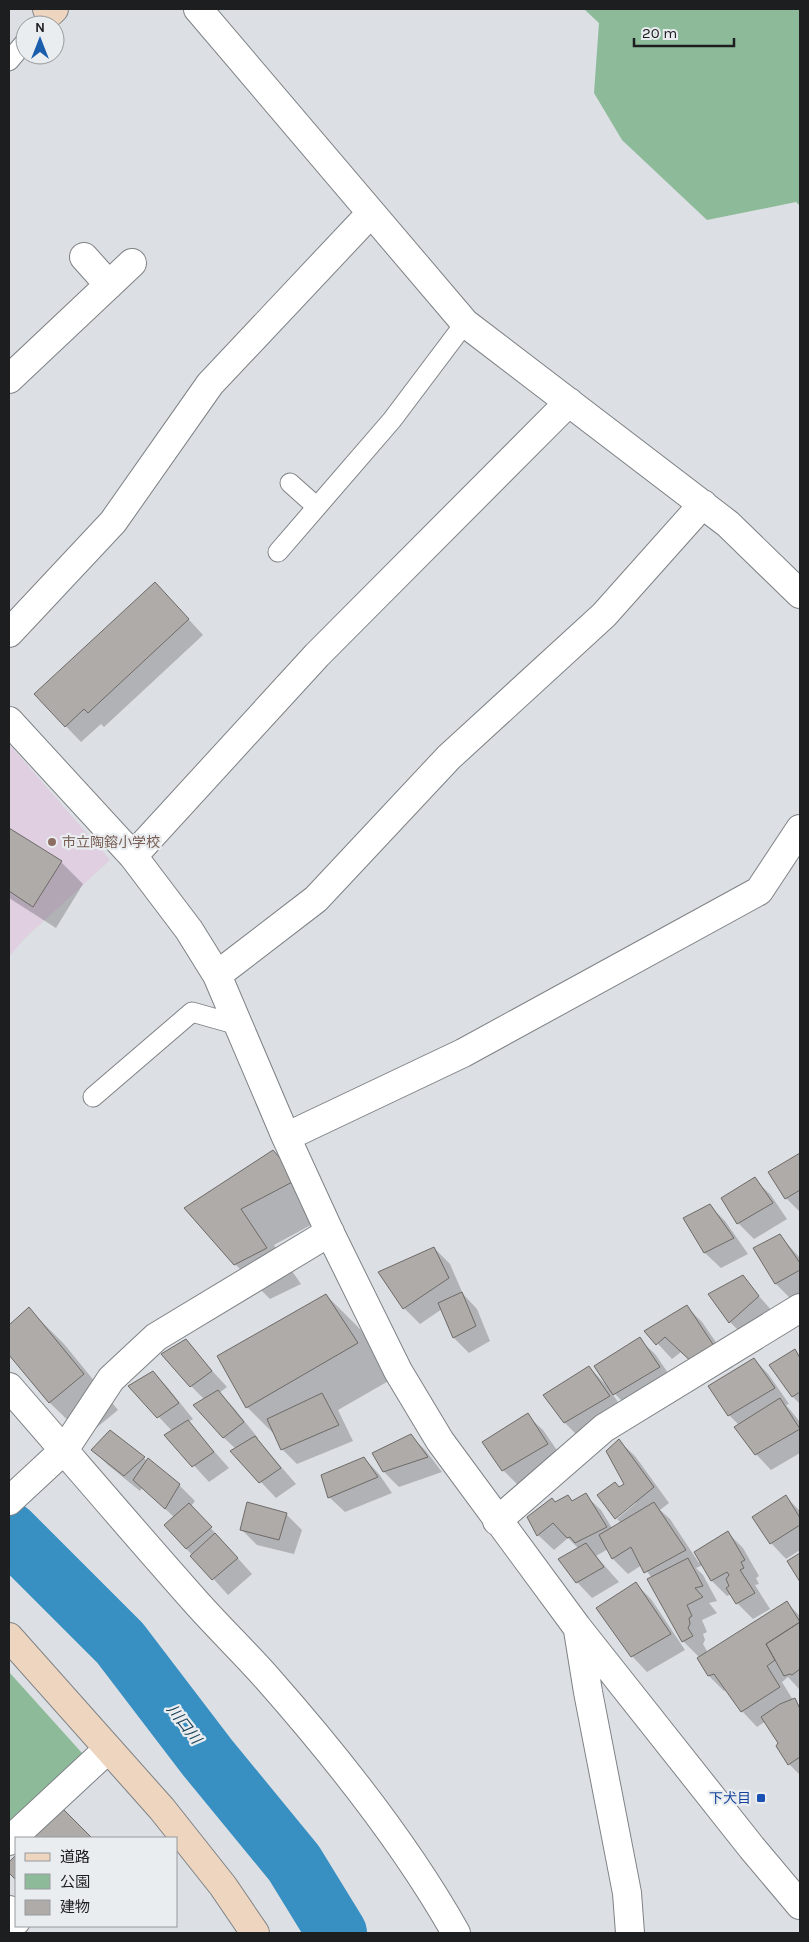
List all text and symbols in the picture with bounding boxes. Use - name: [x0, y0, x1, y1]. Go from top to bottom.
- north arrow: [15, 15, 65, 65]
- scale bar: [634, 15, 734, 47]
- text: N: [35, 19, 45, 36]
- text: 20 m: [642, 24, 677, 42]
- place label: 市立陶鎔小学校: [62, 834, 160, 851]
- marker: 市立陶鎔小学校: [46, 836, 58, 848]
- water label: 川口川: [163, 1701, 206, 1749]
- place label: 下犬目: [709, 1790, 751, 1807]
- marker: 下犬目: [755, 1792, 767, 1804]
- legend: [15, 1837, 178, 1927]
- text: 道路: [60, 1848, 90, 1866]
- text: 公園: [60, 1873, 90, 1891]
- text: 建物: [60, 1898, 90, 1916]

